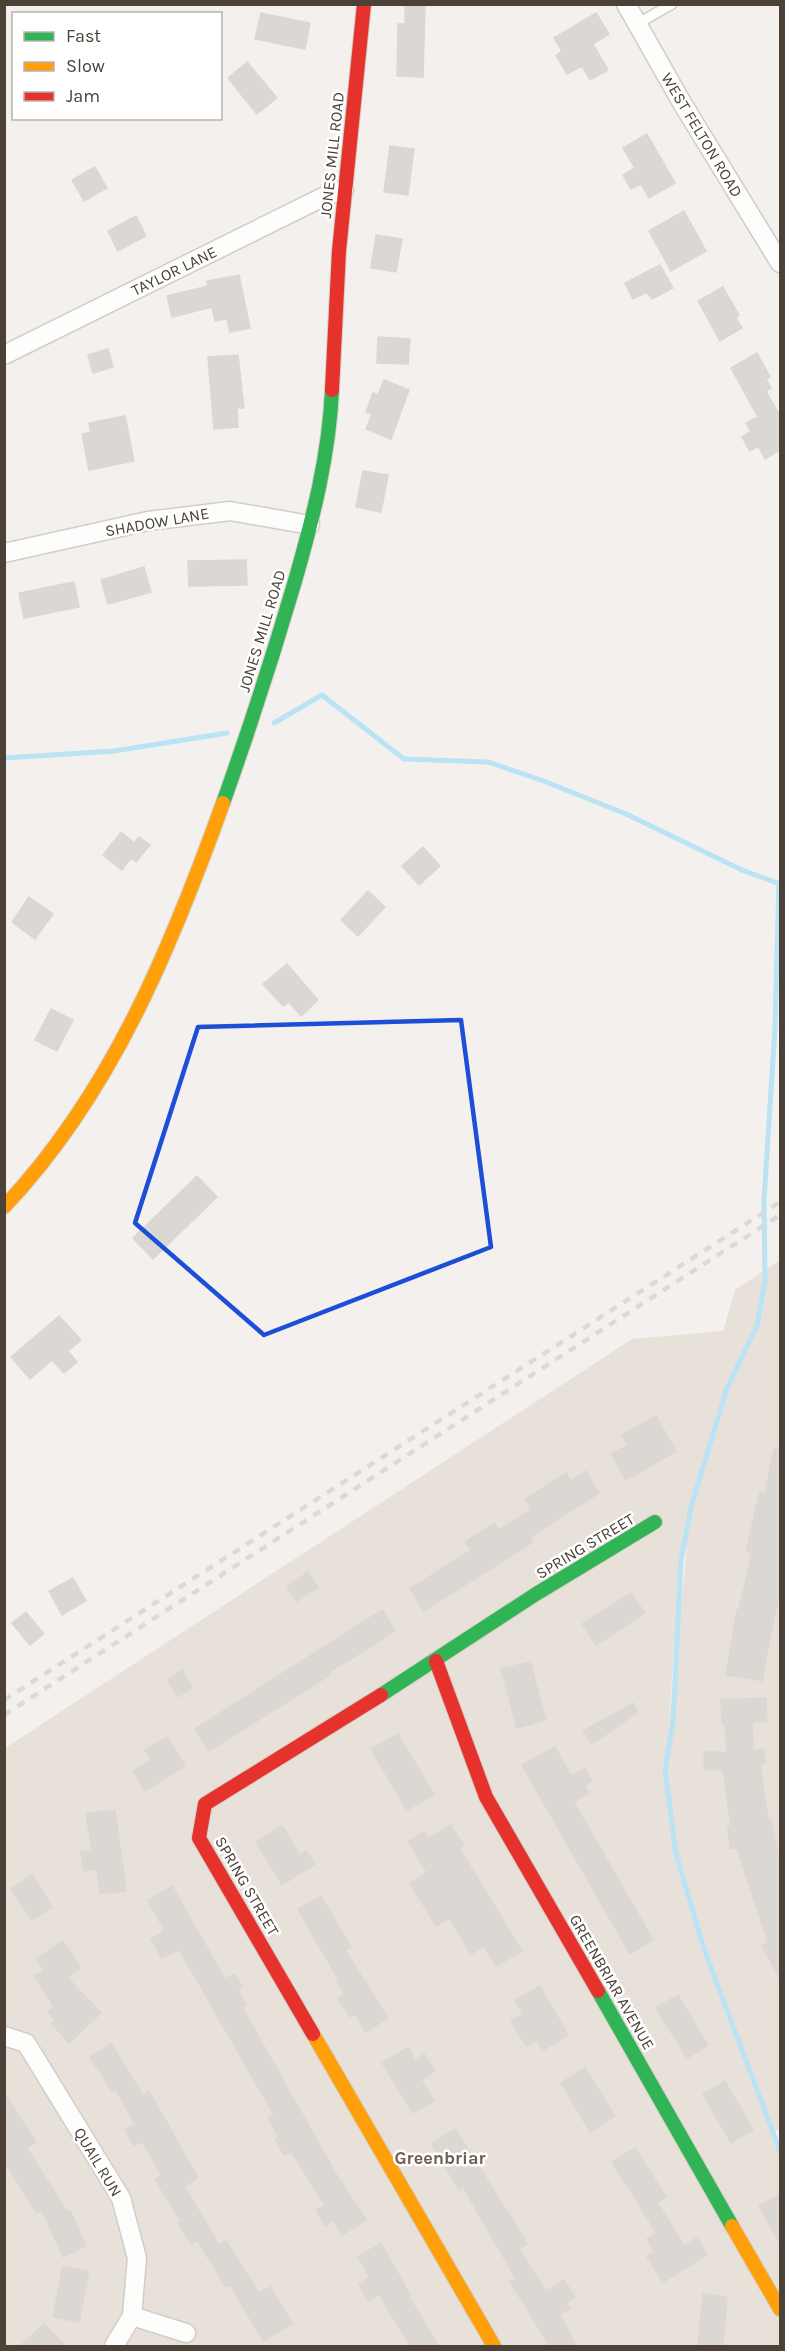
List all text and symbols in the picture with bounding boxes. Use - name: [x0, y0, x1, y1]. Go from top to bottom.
- legend: [12, 12, 222, 120]
- text: Fast: [66, 25, 101, 47]
- text: Slow: [66, 55, 105, 77]
- street label: WEST FELTON ROAD: [657, 69, 747, 201]
- text: Jam: [66, 85, 100, 107]
- street label: JONES MILL ROAD: [316, 91, 348, 219]
- street label: TAYLOR LANE: [128, 242, 220, 300]
- street label: SHADOW LANE: [104, 504, 210, 540]
- street label: JONES MILL ROAD: [234, 568, 290, 694]
- street label: SPRING STREET: [532, 1509, 638, 1583]
- street label: SPRING STREET: [211, 1833, 283, 1939]
- street label: GREENBRIAR AVENUE: [565, 1911, 659, 2053]
- street label: QUAIL RUN: [70, 2124, 126, 2200]
- district label: Greenbriar: [394, 2147, 486, 2169]

